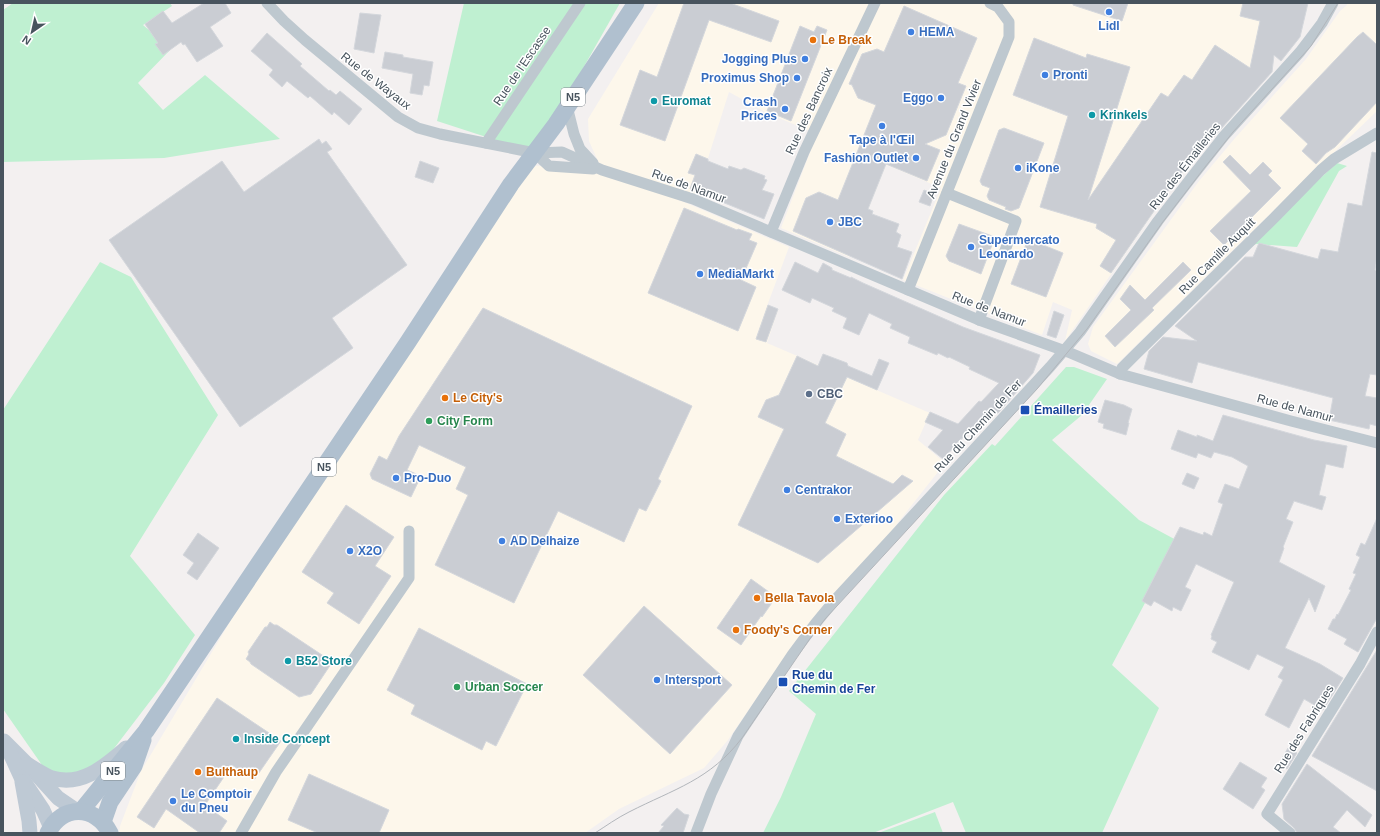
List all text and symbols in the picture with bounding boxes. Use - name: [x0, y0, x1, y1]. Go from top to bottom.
- marker: Lidl: [1104, 7, 1114, 17]
- north arrow: [12, 12, 52, 52]
- place label: Lidl: [1098, 19, 1120, 33]
- street label: Rue de l'Escasse: [490, 24, 554, 108]
- place label: HEMA: [919, 25, 955, 39]
- marker: HEMA: [906, 27, 916, 37]
- text: N: [20, 33, 33, 47]
- place label: Le Break: [821, 33, 872, 47]
- marker: Le Break: [808, 35, 818, 45]
- street label: Rue de Wayaux: [338, 49, 414, 113]
- place label: Jogging Plus: [722, 52, 797, 66]
- marker: Jogging Plus: [800, 54, 810, 64]
- street label: Rue des Bancroix: [783, 65, 835, 157]
- place label: Pronti: [1053, 68, 1088, 82]
- marker: Pronti: [1040, 70, 1050, 80]
- place label: Proximus Shop: [701, 71, 789, 85]
- marker: Proximus Shop: [792, 73, 802, 83]
- street label: Avenue du Grand Vivier: [924, 78, 984, 200]
- road number: N5: [561, 88, 585, 106]
- place label: Eggo: [903, 91, 933, 105]
- marker: Eggo: [936, 93, 946, 103]
- place label: Euromat: [662, 94, 711, 108]
- place label: Crash Prices: [741, 95, 777, 123]
- marker: Euromat: [649, 96, 659, 106]
- marker: Crash Prices: [780, 104, 790, 114]
- place label: Krinkels: [1100, 108, 1148, 122]
- marker: Krinkels: [1087, 110, 1097, 120]
- street label: Rue des Émailleries: [1146, 119, 1223, 212]
- marker: Tape à l'Œil: [877, 121, 887, 131]
- place label: Tape à l'Œil: [849, 133, 915, 147]
- place label: Fashion Outlet: [824, 151, 908, 165]
- marker: Fashion Outlet: [911, 153, 921, 163]
- place label: iKone: [1026, 161, 1060, 175]
- marker: iKone: [1013, 163, 1023, 173]
- street label: Rue de Namur: [650, 166, 728, 206]
- place label: JBC: [838, 215, 862, 229]
- street label: Rue Camille Auquit: [1176, 215, 1258, 297]
- marker: JBC: [825, 217, 835, 227]
- place label: Supermercato Leonardo: [979, 233, 1060, 261]
- marker: Supermercato Leonardo: [966, 242, 976, 252]
- place label: MediaMarkt: [708, 267, 774, 281]
- marker: MediaMarkt: [695, 269, 705, 279]
- street label: Rue de Namur: [950, 288, 1028, 330]
- street label: Rue du Chemin de Fer: [931, 377, 1025, 475]
- place label: CBC: [817, 387, 843, 401]
- marker: CBC: [804, 389, 814, 399]
- place label: Le City's: [453, 391, 503, 405]
- street label: Rue de Namur: [1255, 391, 1335, 425]
- marker: Le City's: [440, 393, 450, 403]
- place label: Émailleries: [1034, 402, 1098, 417]
- marker: Émailleries: [1019, 404, 1031, 416]
- place label: City Form: [437, 414, 493, 428]
- marker: City Form: [424, 416, 434, 426]
- road number: N5: [312, 458, 336, 476]
- place label: Pro-Duo: [404, 471, 451, 485]
- marker: Pro-Duo: [391, 473, 401, 483]
- place label: Centrakor: [795, 483, 852, 497]
- marker: Centrakor: [782, 485, 792, 495]
- place label: Exterioo: [845, 512, 893, 526]
- marker: Exterioo: [832, 514, 842, 524]
- place label: AD Delhaize: [510, 534, 580, 548]
- marker: AD Delhaize: [497, 536, 507, 546]
- place label: X2O: [358, 544, 382, 558]
- marker: X2O: [345, 546, 355, 556]
- place label: Bella Tavola: [765, 591, 834, 605]
- marker: Bella Tavola: [752, 593, 762, 603]
- place label: Foody's Corner: [744, 623, 833, 637]
- marker: Foody's Corner: [731, 625, 741, 635]
- place label: B52 Store: [296, 654, 352, 668]
- marker: B52 Store: [283, 656, 293, 666]
- place label: Rue du Chemin de Fer: [792, 668, 876, 696]
- place label: Intersport: [665, 673, 721, 687]
- marker: Intersport: [652, 675, 662, 685]
- marker: Rue du Chemin de Fer: [777, 676, 789, 688]
- place label: Urban Soccer: [465, 680, 543, 694]
- marker: Urban Soccer: [452, 682, 462, 692]
- street label: Rue des Fabriques: [1271, 682, 1337, 776]
- place label: Inside Concept: [244, 732, 330, 746]
- marker: Inside Concept: [231, 734, 241, 744]
- road number: N5: [101, 762, 125, 780]
- place label: Bulthaup: [206, 765, 258, 779]
- marker: Bulthaup: [193, 767, 203, 777]
- place label: Le Comptoir du Pneu: [181, 787, 252, 815]
- marker: Le Comptoir du Pneu: [168, 796, 178, 806]

